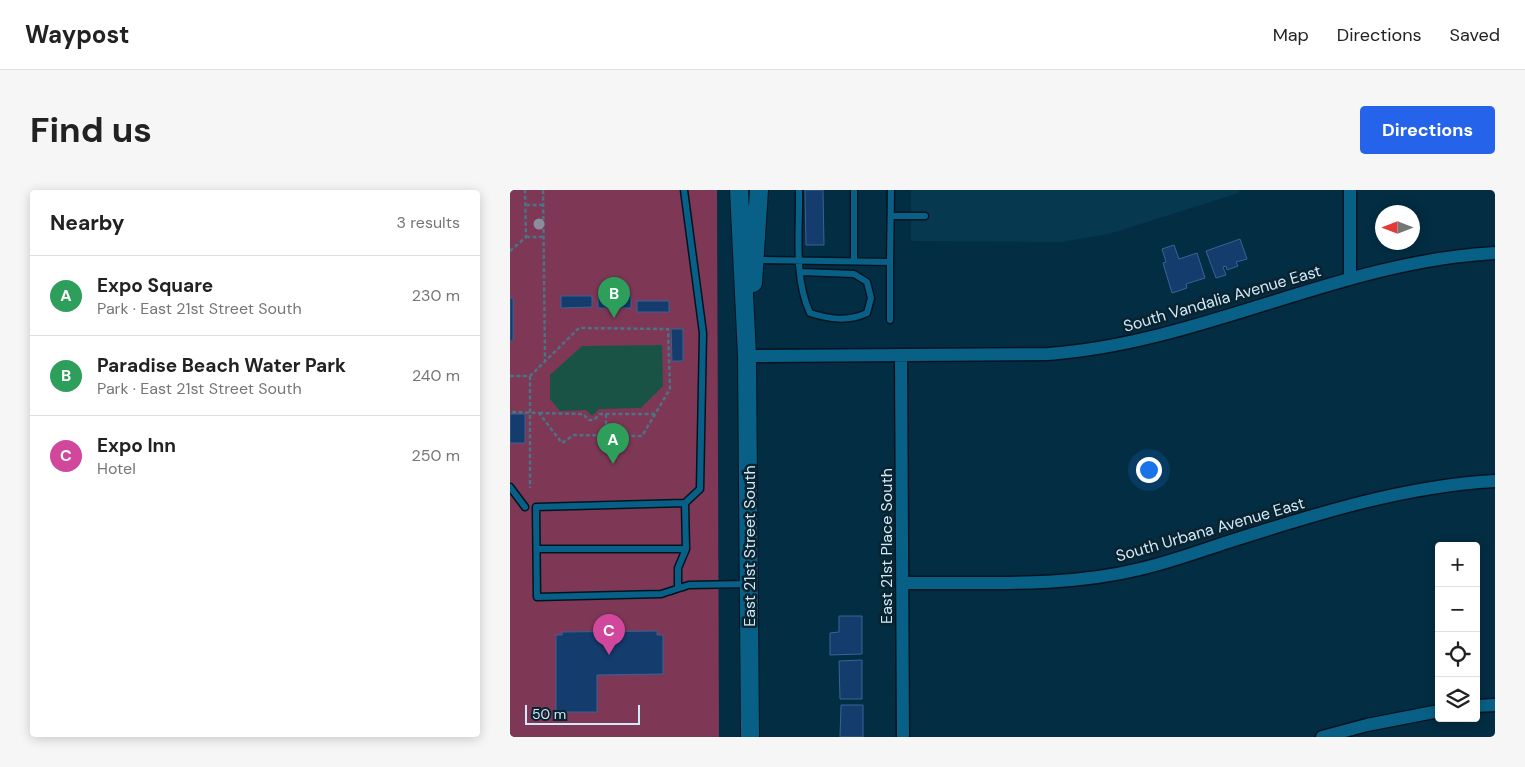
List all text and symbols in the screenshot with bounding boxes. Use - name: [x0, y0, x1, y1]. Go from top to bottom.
- text: Waypost: [25, 19, 129, 50]
- text: Map: [1273, 23, 1309, 47]
- text: Directions: [1337, 23, 1422, 47]
- text: Saved: [1450, 23, 1500, 47]
- button: Directions: [1360, 106, 1495, 154]
- text: Find us: [30, 107, 152, 153]
- north arrow: [1375, 205, 1420, 250]
- text: Nearby: [50, 209, 124, 237]
- text: 3 results: [397, 212, 460, 233]
- street label: South Vandalia Avenue East: [1121, 260, 1323, 337]
- text: Expo Square: [97, 273, 213, 298]
- pin: B: [598, 277, 630, 318]
- text: A: [60, 285, 72, 306]
- text: 230 m: [412, 285, 460, 306]
- text: Park · East 21st Street South: [97, 298, 302, 319]
- text: Paradise Beach Water Park: [97, 353, 346, 378]
- text: B: [61, 365, 71, 386]
- text: 240 m: [412, 365, 460, 386]
- text: Park · East 21st Street South: [97, 378, 302, 399]
- pin: A: [597, 423, 629, 464]
- text: Expo Inn: [97, 433, 176, 458]
- text: C: [60, 445, 72, 466]
- text: 250 m: [412, 445, 460, 466]
- your location: [1136, 457, 1162, 483]
- text: Hotel: [97, 458, 136, 479]
- street label: East 21st Street South: [739, 465, 760, 627]
- street label: East 21st Place South: [876, 468, 897, 624]
- street label: South Urbana Avenue East: [1113, 492, 1307, 566]
- map controls: [1435, 542, 1480, 722]
- button: +: [1435, 542, 1480, 587]
- button: −: [1435, 587, 1480, 632]
- pin: C: [593, 614, 625, 655]
- button: locate: [1435, 632, 1480, 677]
- button: layers: [1435, 677, 1480, 722]
- scale bar: [525, 702, 640, 725]
- text: 50 m: [532, 705, 566, 723]

